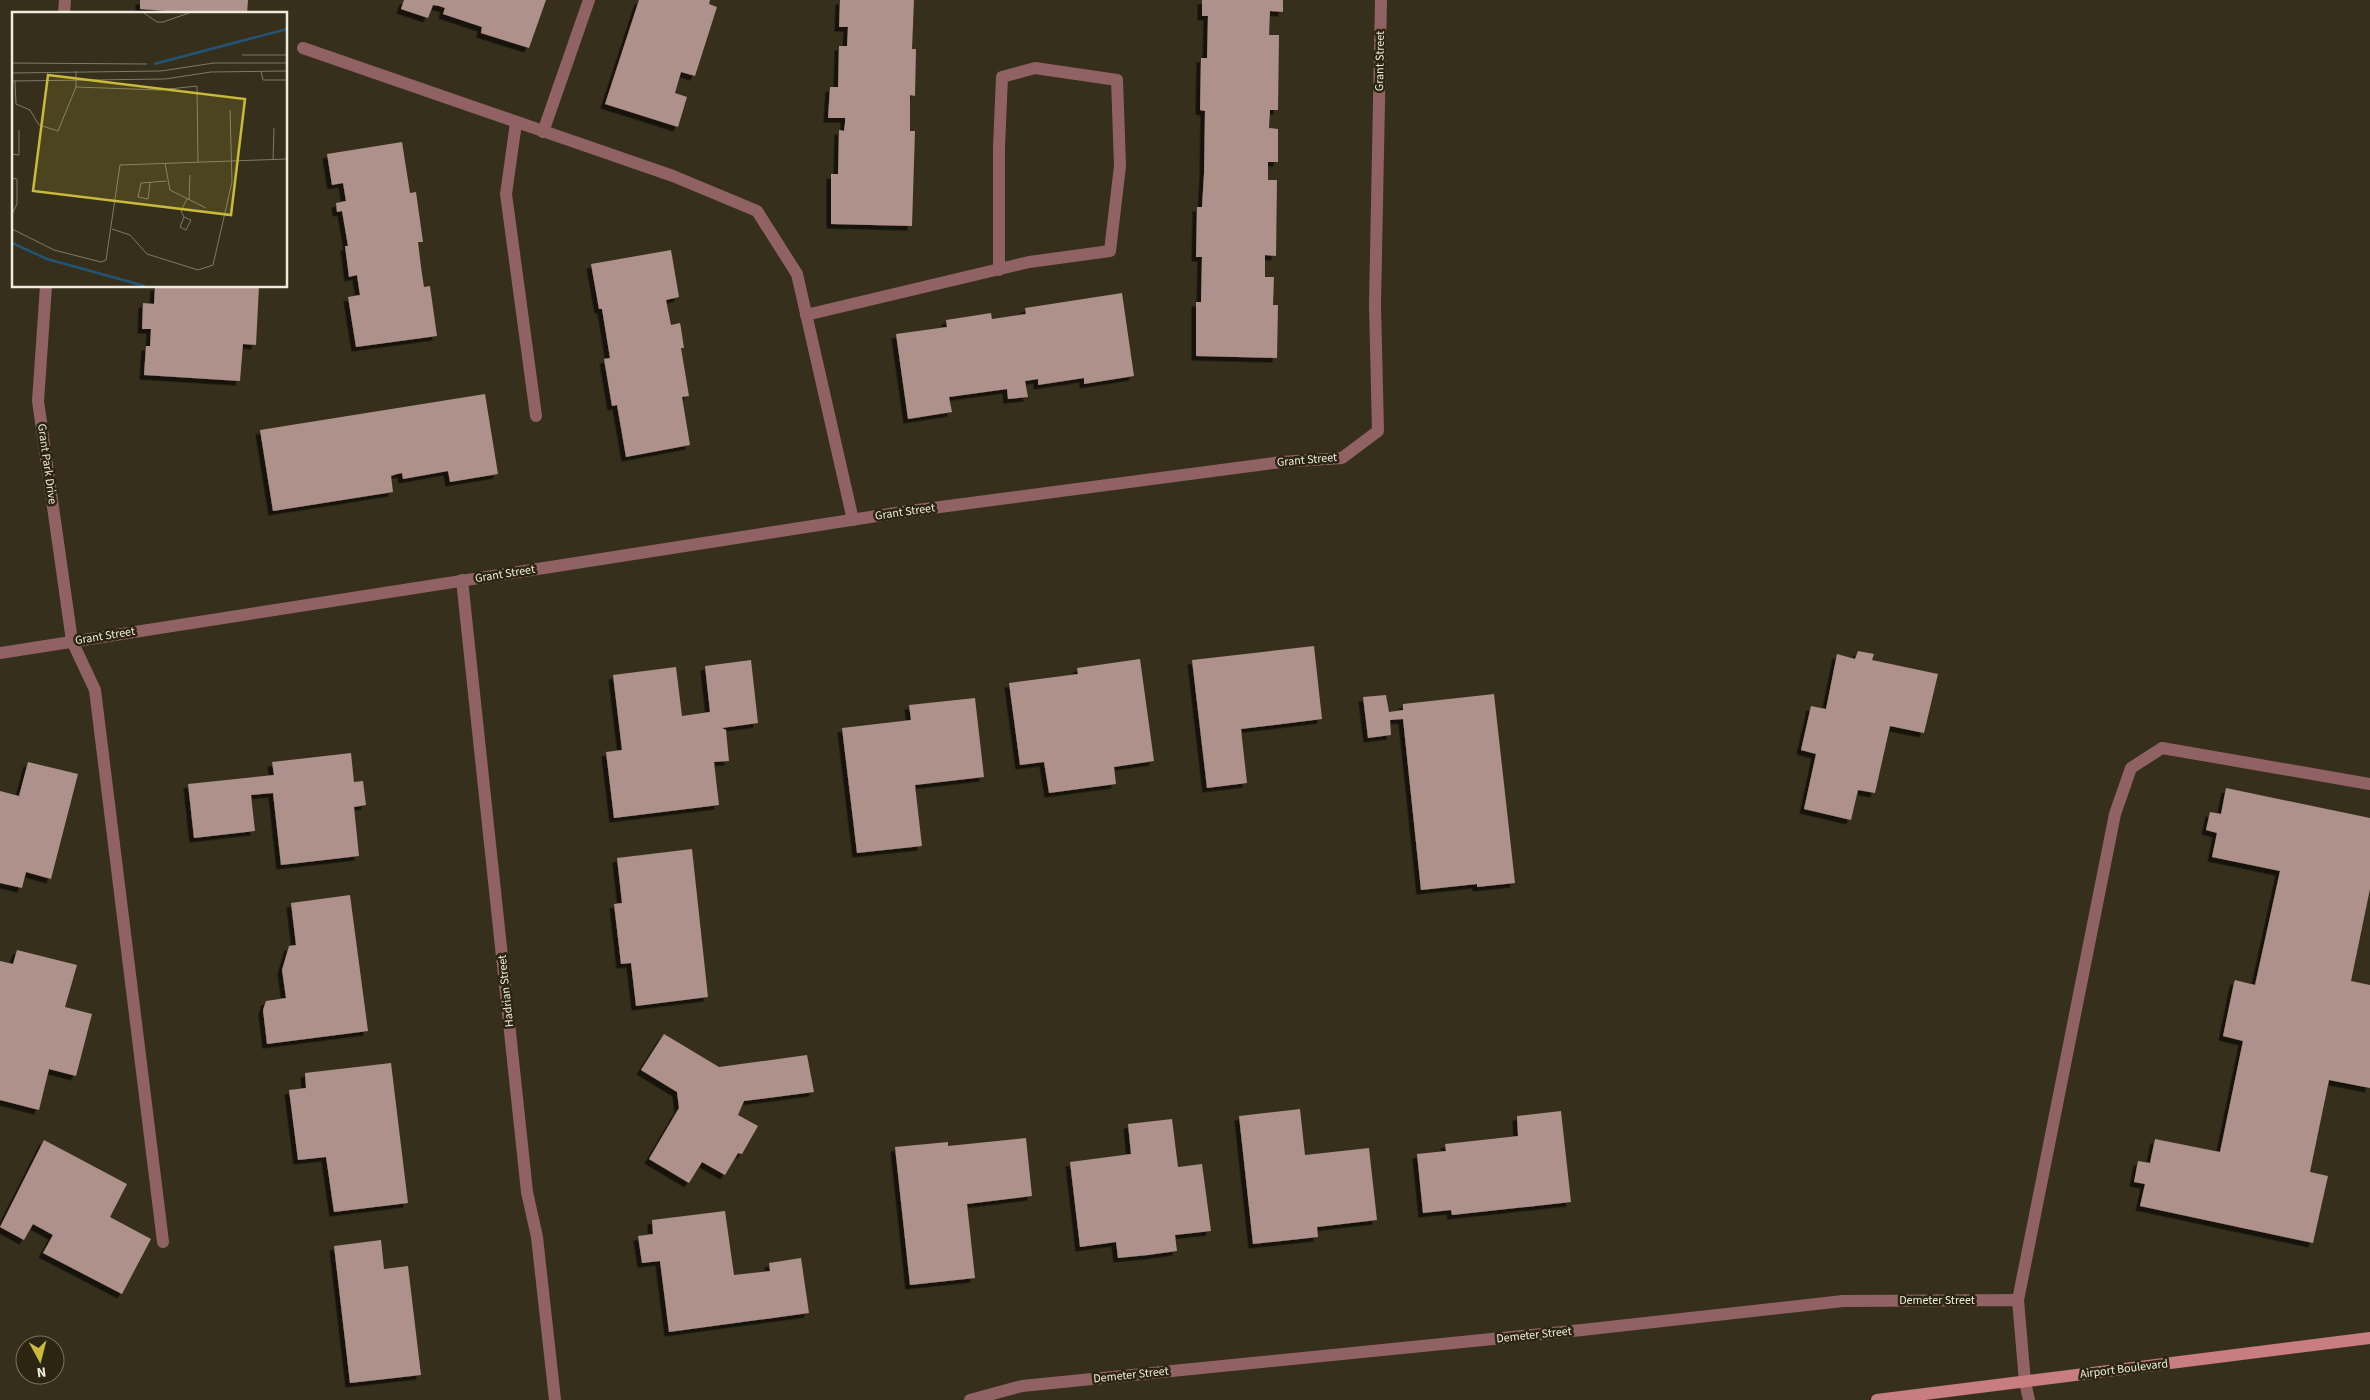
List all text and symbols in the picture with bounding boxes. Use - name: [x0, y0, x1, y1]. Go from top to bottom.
- inset map: [12, 12, 288, 288]
- street label: Grant Street: [1371, 31, 1389, 91]
- street label: Grant Park Drive: [33, 423, 61, 505]
- street label: Grant Street: [1276, 449, 1338, 471]
- street label: Grant Street: [874, 499, 936, 525]
- street label: Grant Street: [474, 561, 536, 587]
- street label: Grant Street: [74, 623, 136, 649]
- street label: Hadrian Street: [494, 954, 518, 1028]
- street label: Demeter Street: [1899, 1292, 1975, 1309]
- street label: Demeter Street: [1496, 1323, 1572, 1347]
- north arrow: [15, 1335, 65, 1385]
- street label: Airport Boulevard: [2079, 1355, 2169, 1383]
- text: N: [36, 1361, 47, 1382]
- street label: Demeter Street: [1093, 1363, 1169, 1387]

